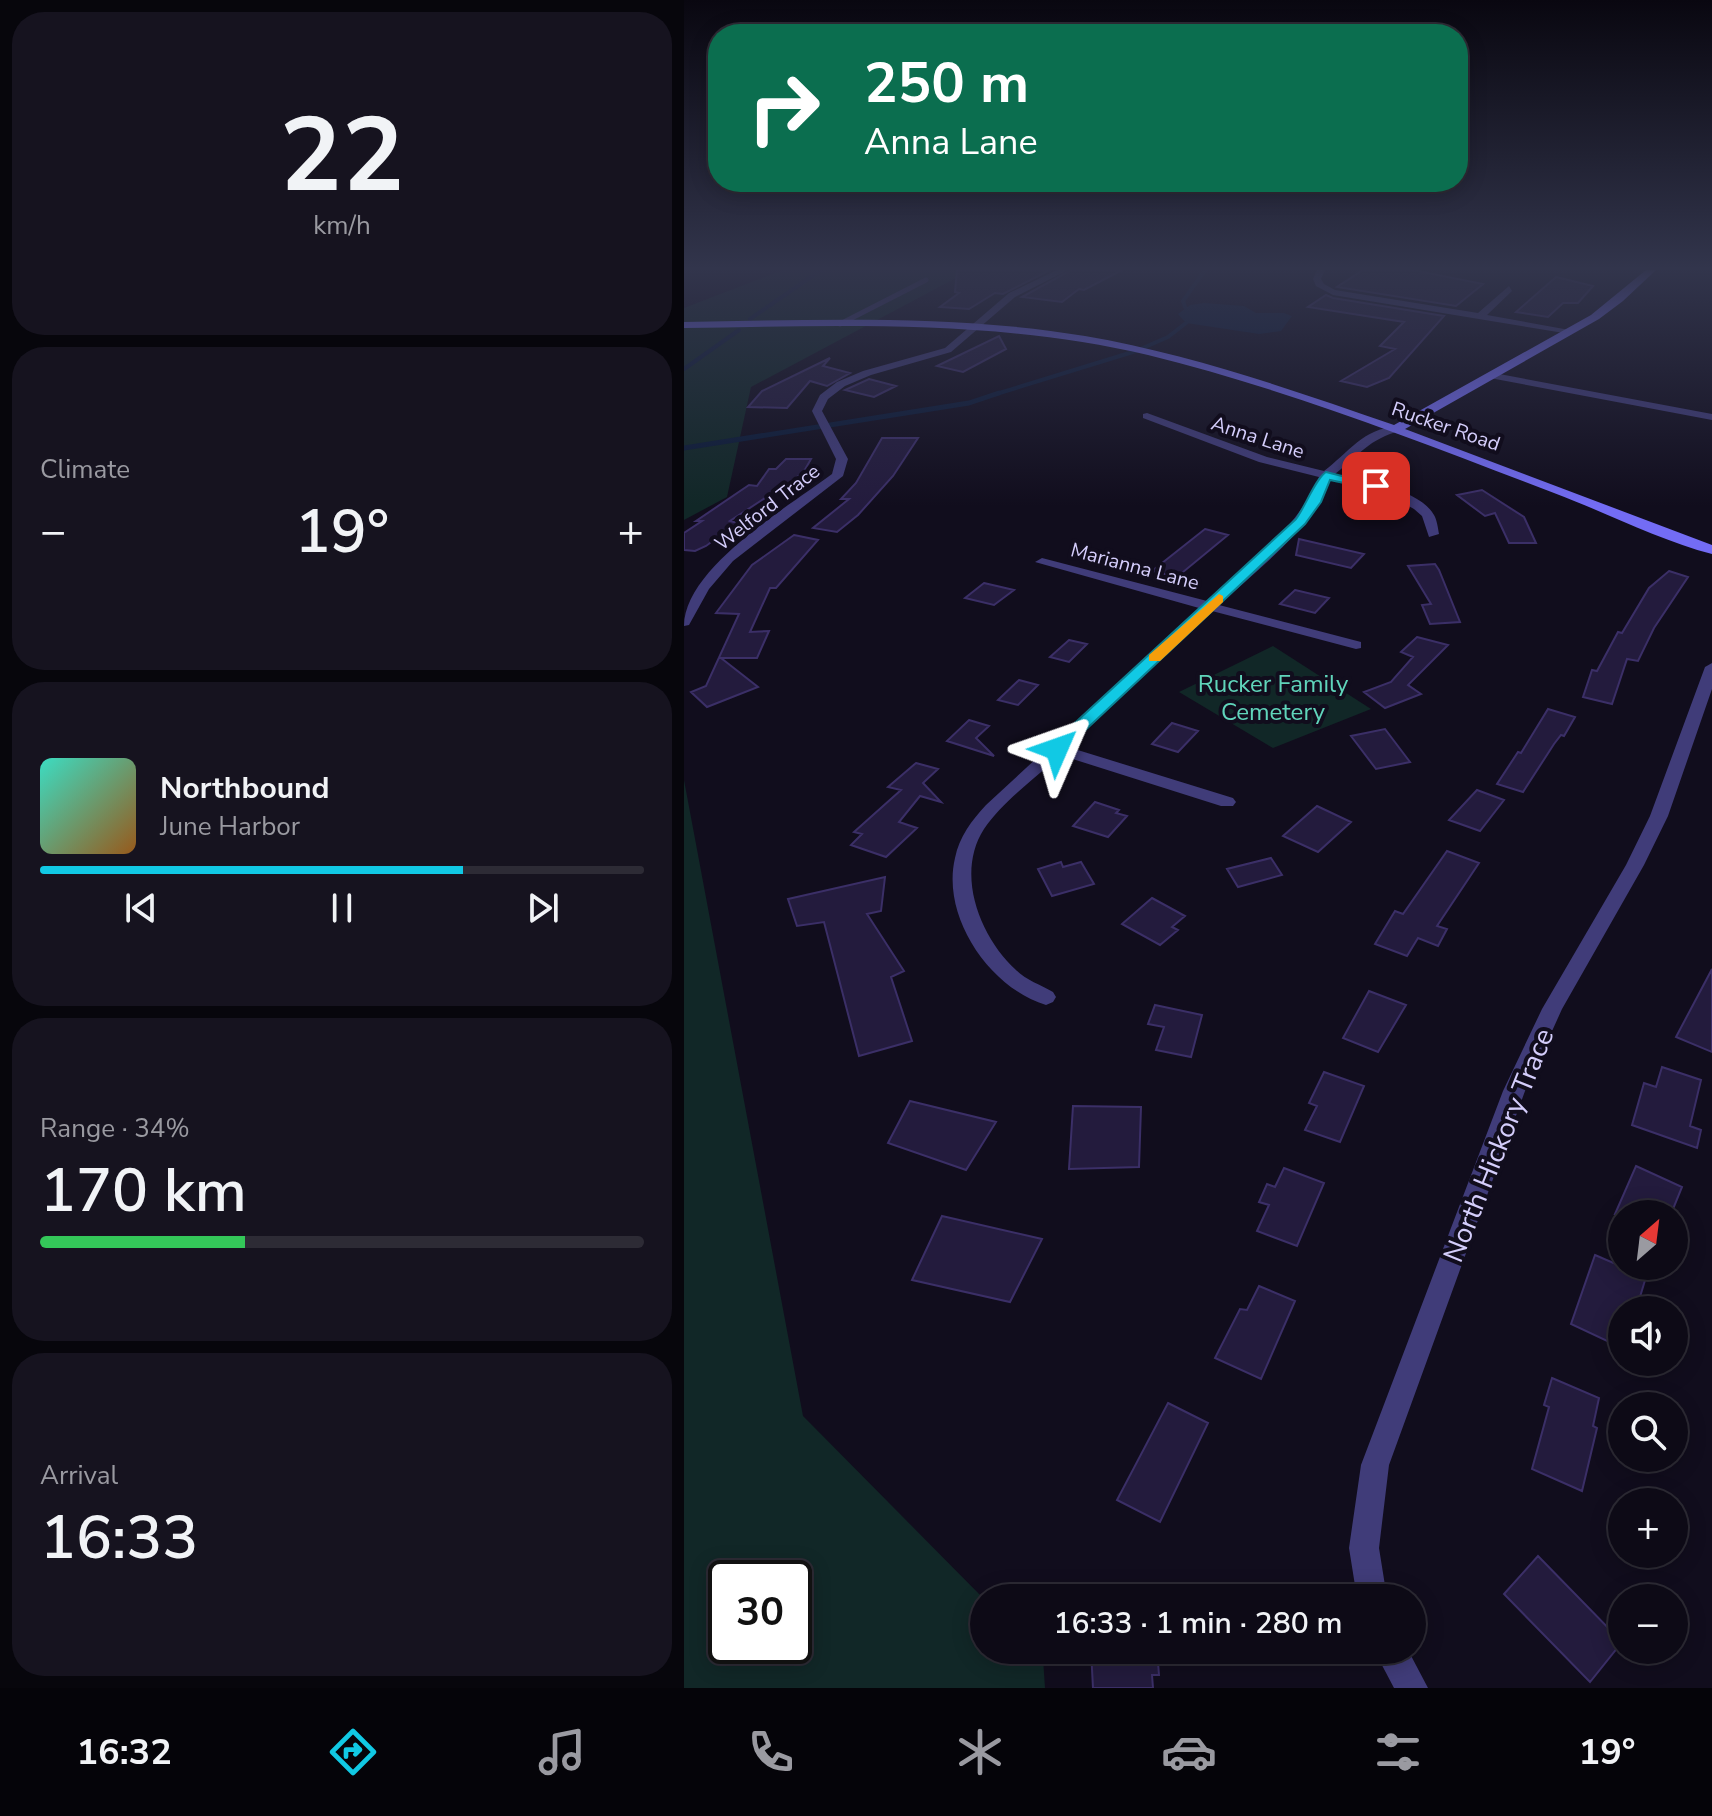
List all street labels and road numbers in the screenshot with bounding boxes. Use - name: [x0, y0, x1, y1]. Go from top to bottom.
- street label: Rucker Road: [1388, 395, 1504, 458]
- street label: Anna Lane: [1208, 410, 1308, 465]
- street label: Welford Trace: [709, 458, 825, 557]
- street label: Marianna Lane: [1068, 536, 1202, 597]
- street label: North Hickory Trace: [1435, 1023, 1563, 1268]

